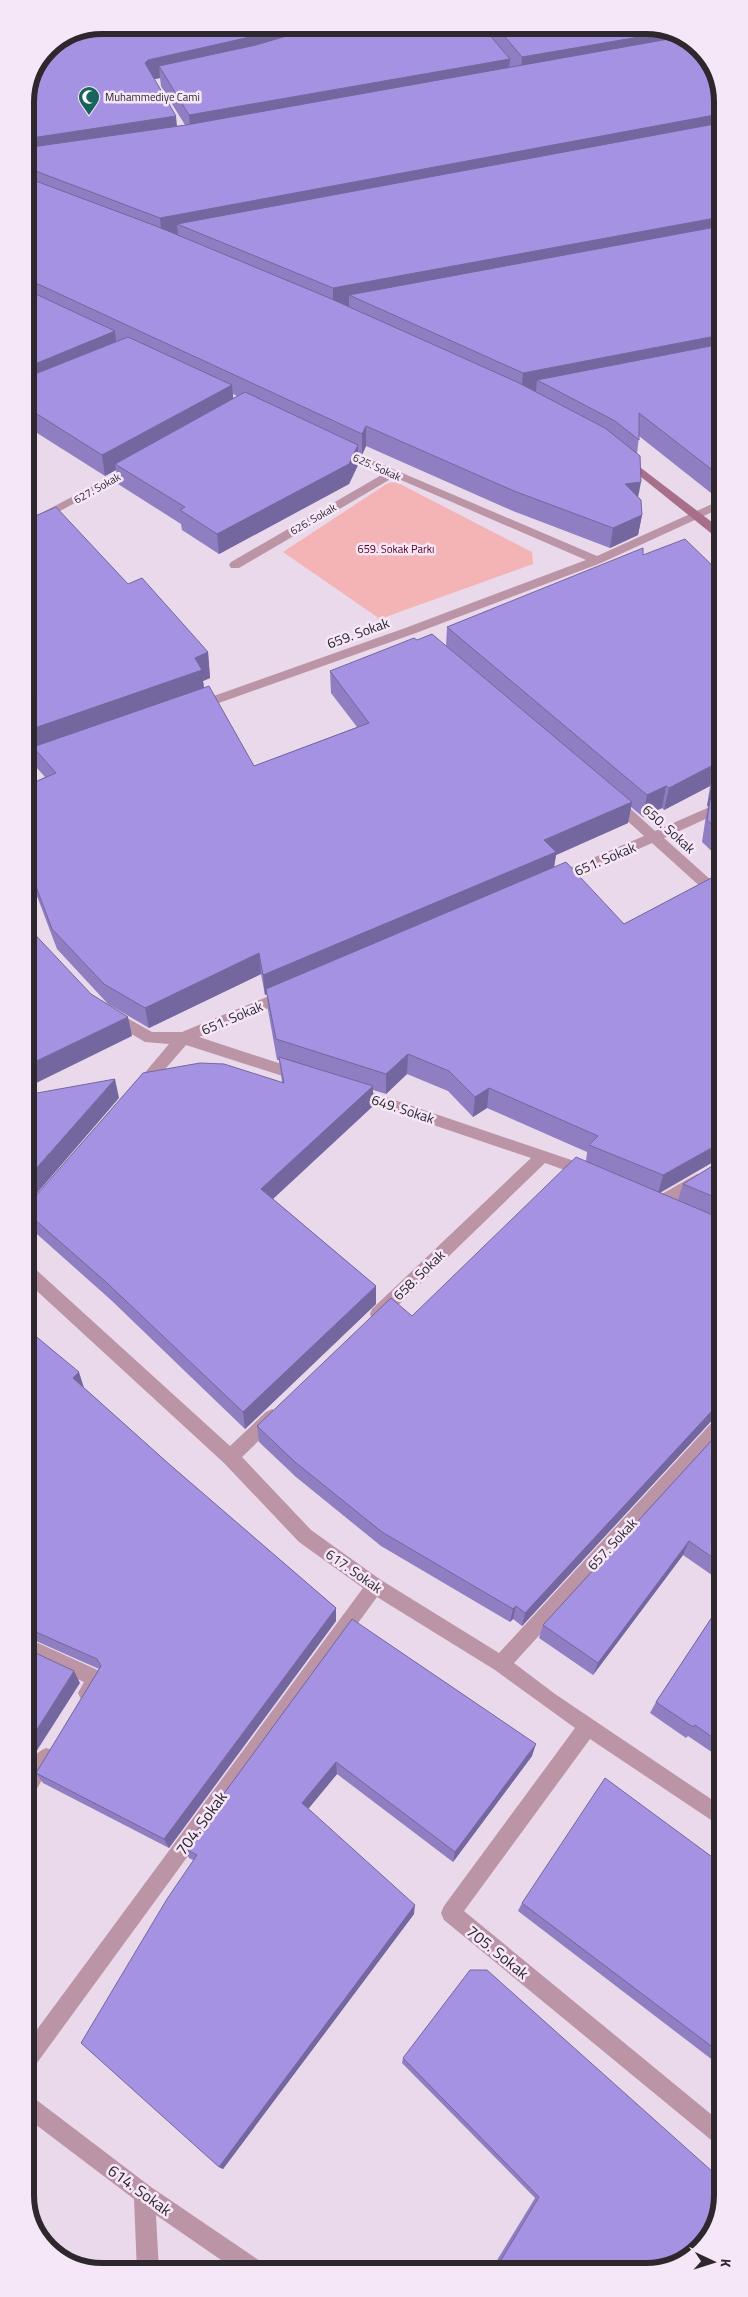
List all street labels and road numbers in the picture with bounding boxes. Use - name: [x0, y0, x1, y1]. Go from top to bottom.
- street label: 625. Sokak: [350, 449, 404, 485]
- street label: 627. Sokak: [71, 468, 124, 507]
- street label: 626. Sokak: [287, 499, 340, 539]
- street label: 659. Sokak: [324, 611, 392, 654]
- street label: 650. Sokak: [638, 799, 701, 858]
- street label: 651. Sokak: [571, 836, 639, 881]
- street label: 651. Sokak: [198, 995, 266, 1040]
- street label: 649. Sokak: [369, 1088, 438, 1129]
- street label: 658. Sokak: [388, 1244, 450, 1305]
- street label: 657. Sokak: [582, 1513, 642, 1575]
- street label: 617. Sokak: [322, 1543, 387, 1598]
- street label: 704. Sokak: [169, 1786, 233, 1860]
- street label: 705. Sokak: [462, 1919, 535, 1985]
- street label: 614. Sokak: [103, 2158, 177, 2222]

